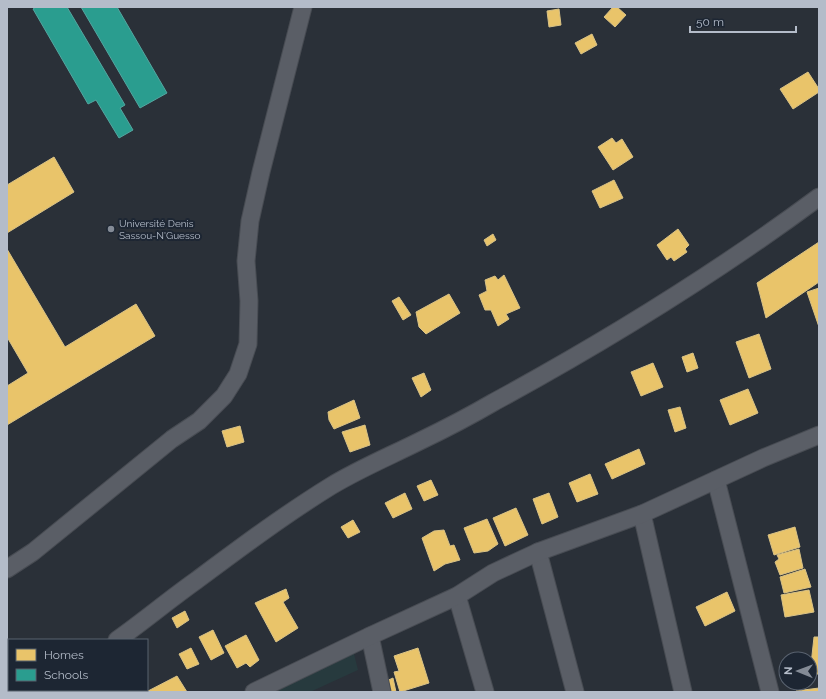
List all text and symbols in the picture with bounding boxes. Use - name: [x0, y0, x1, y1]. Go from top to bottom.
- scale bar: [690, 8, 796, 34]
- text: 50 m: [696, 15, 724, 29]
- place label: Université Denis Sassou-N'Guesso: [119, 218, 201, 241]
- marker: Université Denis Sassou-N'Guesso: [106, 224, 116, 234]
- legend: [8, 639, 148, 691]
- text: Homes: [44, 648, 84, 662]
- north arrow: [778, 651, 818, 691]
- text: N: [782, 667, 795, 675]
- text: Schools: [44, 668, 88, 682]

